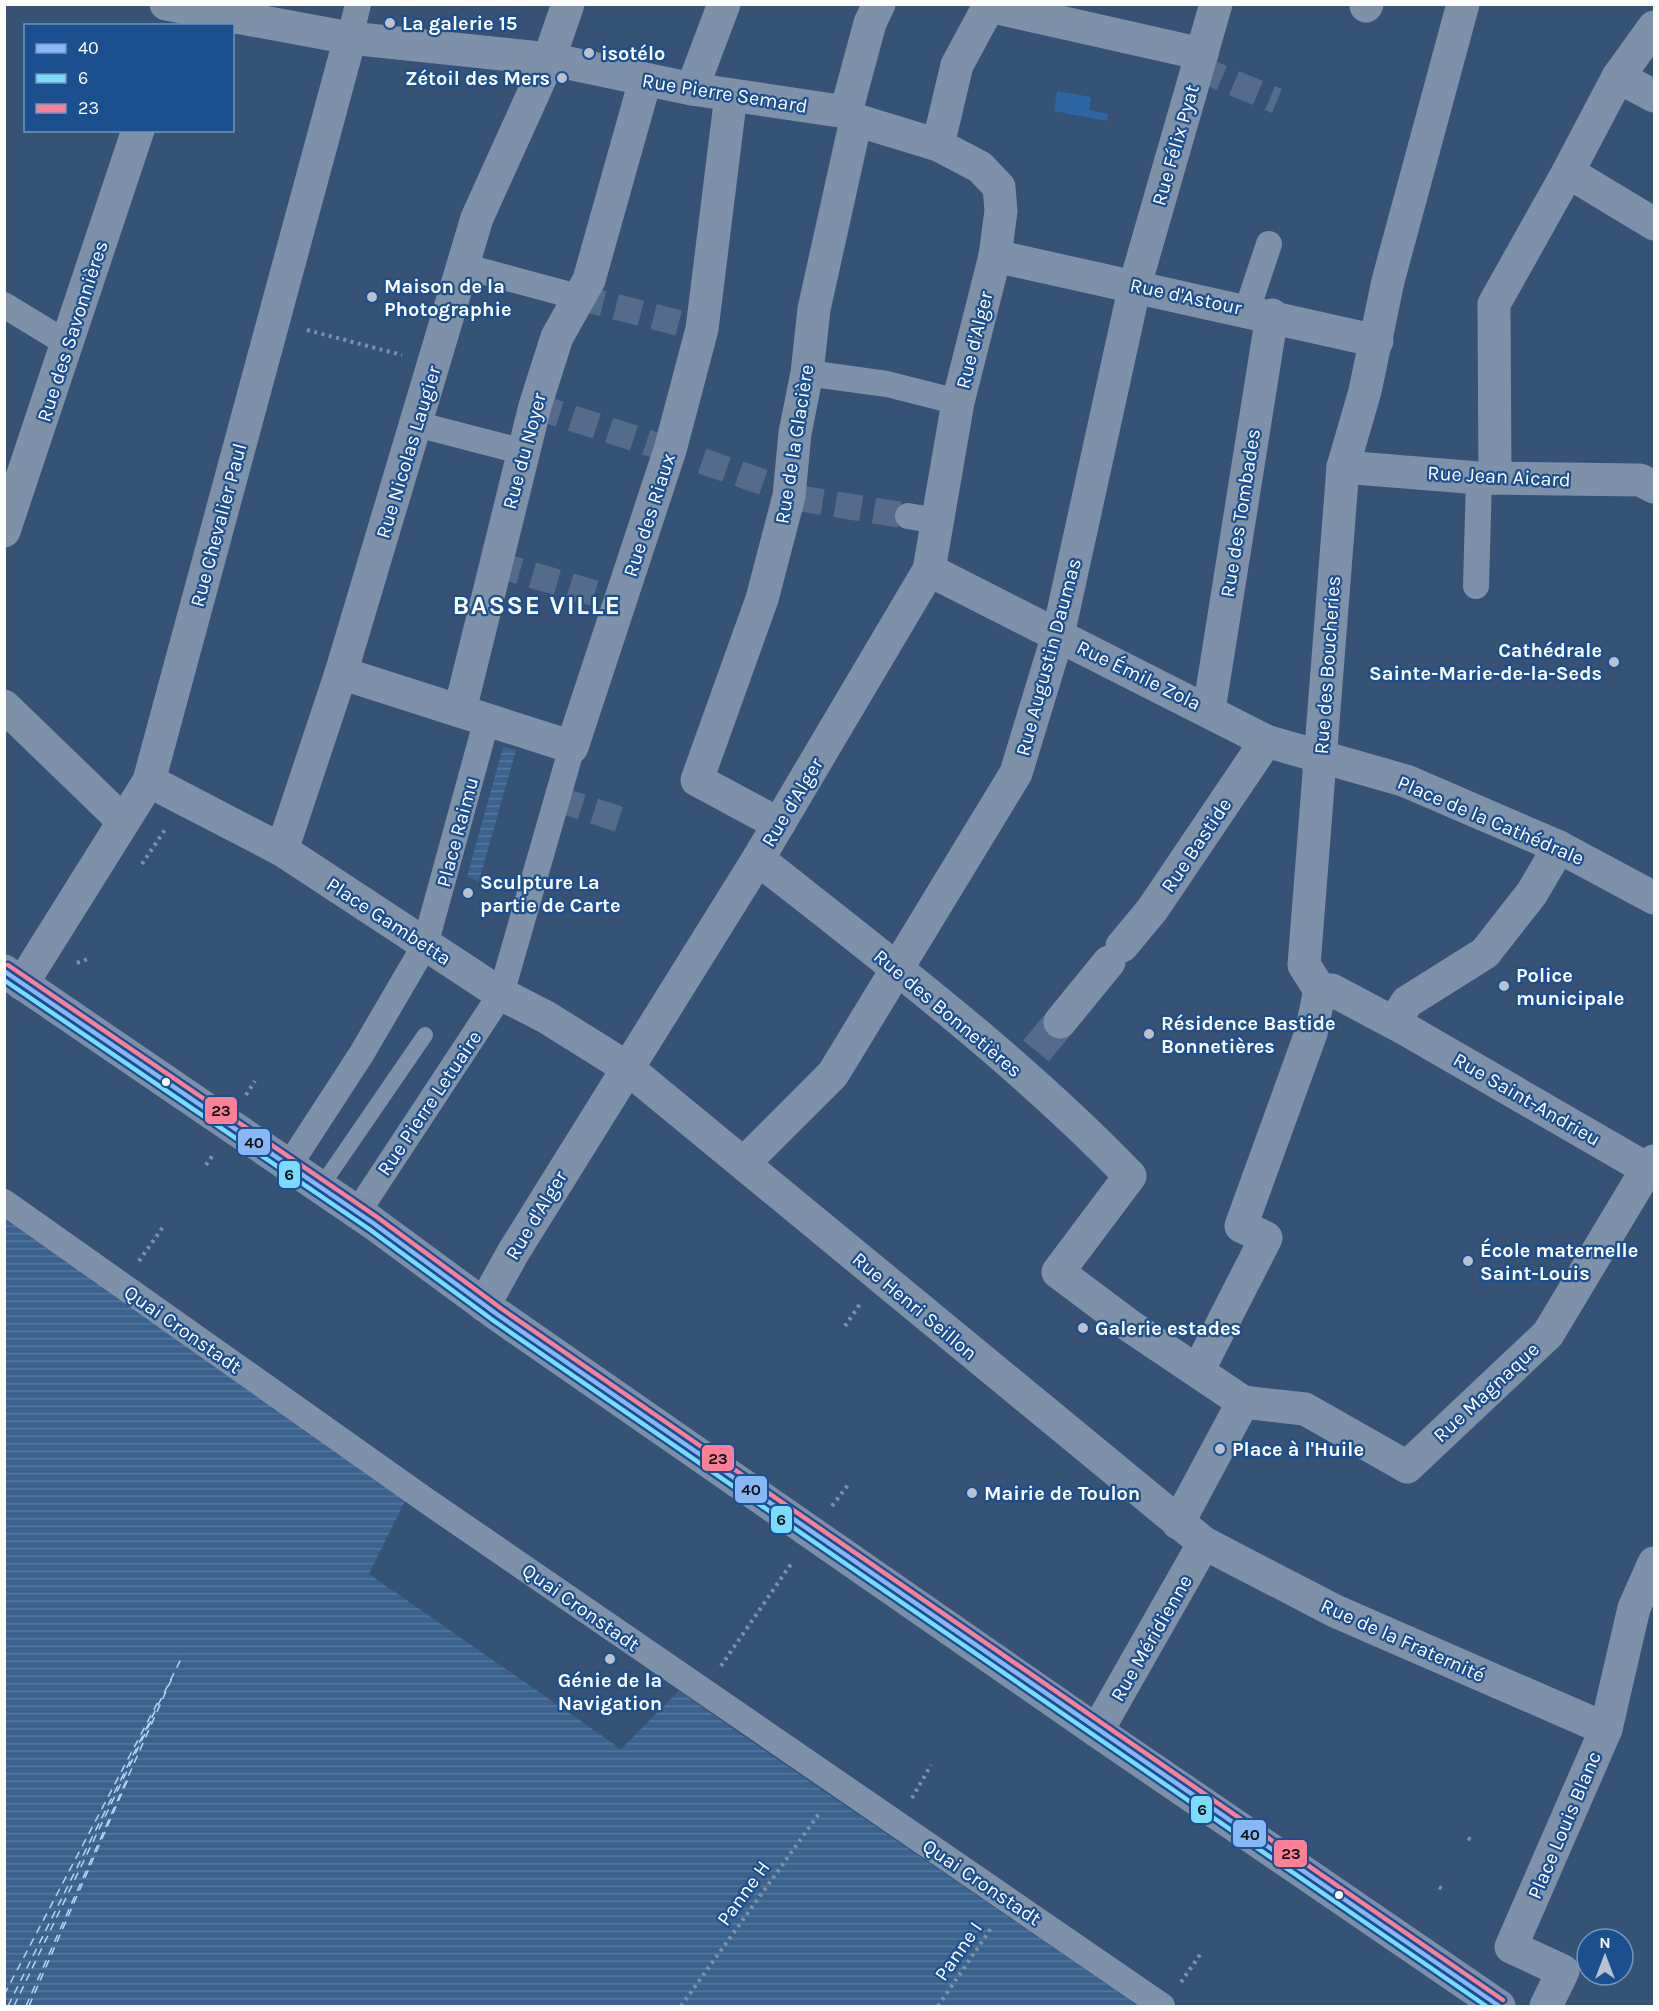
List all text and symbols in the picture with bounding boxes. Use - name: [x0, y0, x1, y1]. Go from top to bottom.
- place label: La galerie 15: [402, 12, 518, 35]
- marker: La galerie 15: [383, 16, 397, 30]
- legend: [24, 24, 234, 132]
- text: 40: [78, 37, 99, 59]
- place label: isotélo: [601, 42, 665, 65]
- marker: isotélo: [582, 46, 596, 60]
- text: 6: [78, 67, 88, 89]
- place label: Zétoil des Mers: [405, 67, 550, 90]
- street label: Rue Pierre Semard: [640, 69, 809, 118]
- marker: Zétoil des Mers: [555, 71, 569, 85]
- street label: Rue Félix Pyat: [1147, 81, 1204, 208]
- text: 23: [78, 97, 99, 119]
- street label: Rue des Savonnières: [32, 238, 113, 425]
- street label: Rue d'Astour: [1128, 273, 1245, 320]
- place label: Maison de la Photographie: [384, 275, 512, 321]
- street label: Rue d'Alger: [951, 288, 998, 391]
- marker: Maison de la Photographie: [365, 290, 379, 304]
- street label: Rue Nicolas Laugier: [371, 362, 446, 541]
- street label: Rue de la Glacière: [771, 363, 818, 525]
- street label: Rue du Noyer: [498, 390, 551, 512]
- street label: Rue des Tombades: [1216, 427, 1265, 599]
- street label: Rue Chevalier Paul: [186, 441, 251, 610]
- street label: Rue des Riaux: [619, 451, 680, 580]
- street label: Rue Jean Aicard: [1427, 461, 1571, 492]
- street label: Rue Augustin Daumas: [1011, 556, 1086, 759]
- street label: Rue des Boucheries: [1310, 575, 1345, 755]
- district label: BASSE VILLE: [452, 590, 622, 621]
- street label: Rue Émile Zola: [1073, 635, 1205, 715]
- place label: Cathédrale Sainte-Marie-de-la-Seds: [1369, 639, 1602, 685]
- marker: Cathédrale Sainte-Marie-de-la-Seds: [1607, 655, 1621, 669]
- street label: Rue d'Alger: [757, 753, 828, 851]
- street label: Place de la Cathédrale: [1394, 771, 1588, 870]
- street label: Place Raimu: [432, 775, 483, 890]
- street label: Rue Bastide: [1156, 794, 1236, 897]
- place label: Sculpture La partie de Carte: [480, 871, 621, 917]
- street label: Place Gambetta: [322, 873, 455, 970]
- marker: Sculpture La partie de Carte: [461, 886, 475, 900]
- street label: Rue des Bonnetières: [869, 945, 1026, 1082]
- place label: Police municipale: [1516, 964, 1624, 1010]
- marker: Police municipale: [1497, 979, 1511, 993]
- place label: Résidence Bastide Bonnetières: [1161, 1012, 1336, 1058]
- street label: Rue Pierre Letuaire: [372, 1026, 486, 1180]
- marker: Résidence Bastide Bonnetières: [1142, 1027, 1156, 1041]
- street label: Rue Saint-Andrieu: [1449, 1048, 1604, 1151]
- unlabelled marker: [160, 1076, 172, 1088]
- line badge: 23: [204, 1096, 238, 1125]
- text: 23: [211, 1101, 231, 1120]
- line badge: 40: [237, 1128, 271, 1156]
- text: 40: [244, 1133, 264, 1152]
- line badge: 6: [278, 1160, 301, 1189]
- text: 6: [284, 1165, 294, 1184]
- street label: Rue d'Alger: [501, 1166, 572, 1264]
- place label: École maternelle Saint-Louis: [1480, 1237, 1638, 1285]
- street label: Rue Henri Seillon: [848, 1248, 982, 1365]
- marker: École maternelle Saint-Louis: [1461, 1254, 1475, 1268]
- street label: Quai Cronstadt: [120, 1280, 246, 1379]
- place label: Galerie estades: [1095, 1317, 1241, 1340]
- marker: Galerie estades: [1076, 1321, 1090, 1335]
- street label: Rue Magnaque: [1429, 1338, 1544, 1447]
- place label: Place à l'Huile: [1232, 1438, 1364, 1461]
- marker: Place à l'Huile: [1213, 1442, 1227, 1456]
- line badge: 23: [701, 1444, 735, 1472]
- text: 23: [708, 1449, 728, 1468]
- line badge: 40: [734, 1475, 768, 1504]
- text: 40: [741, 1480, 761, 1499]
- place label: Mairie de Toulon: [984, 1482, 1140, 1505]
- marker: Mairie de Toulon: [965, 1486, 979, 1500]
- line badge: 6: [770, 1505, 793, 1534]
- text: 6: [776, 1510, 786, 1529]
- street label: Quai Cronstadt: [518, 1558, 644, 1657]
- street label: Rue Méridienne: [1106, 1571, 1197, 1706]
- street label: Rue de la Fraternité: [1317, 1594, 1488, 1687]
- marker: Génie de la Navigation: [603, 1652, 617, 1666]
- place label: Génie de la Navigation: [558, 1669, 662, 1715]
- street label: Place Louis Blanc: [1523, 1748, 1606, 1902]
- line badge: 6: [1190, 1795, 1213, 1824]
- text: 6: [1197, 1800, 1207, 1819]
- line badge: 40: [1232, 1819, 1267, 1848]
- text: 40: [1240, 1825, 1260, 1844]
- street label: Quai Cronstadt: [918, 1834, 1046, 1931]
- line badge: 23: [1273, 1839, 1308, 1868]
- text: 23: [1281, 1844, 1301, 1863]
- street label: Panne H: [712, 1856, 775, 1930]
- unlabelled marker: [1333, 1889, 1345, 1901]
- street label: Panne I: [930, 1917, 987, 1985]
- north arrow: [1575, 1927, 1635, 1987]
- text: N: [1599, 1933, 1611, 1952]

